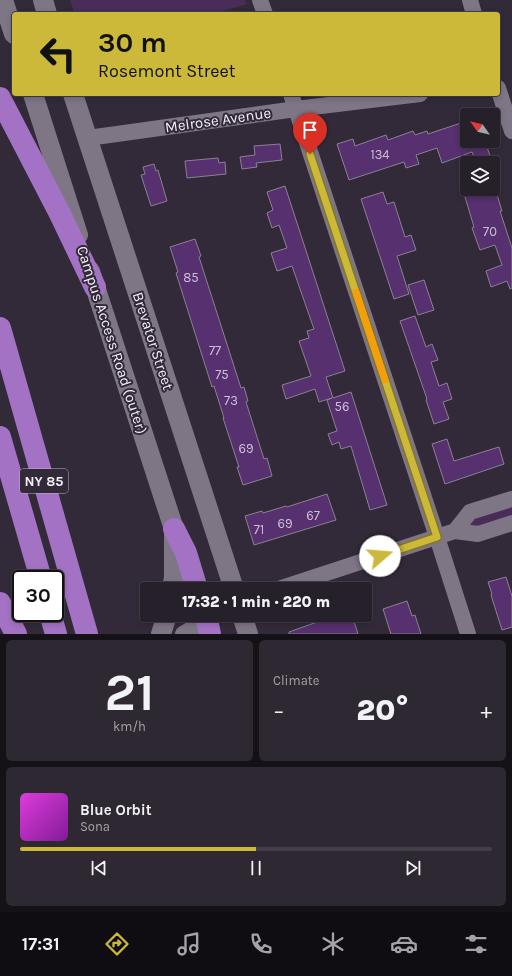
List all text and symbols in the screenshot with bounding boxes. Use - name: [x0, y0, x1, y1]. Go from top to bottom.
- text: 30 m: [98, 26, 167, 59]
- icon: left: [32, 28, 84, 80]
- text: Rosemont Street: [98, 60, 236, 82]
- street label: Melrose Avenue: [164, 104, 272, 136]
- north arrow: [460, 108, 500, 148]
- map controls: [460, 108, 500, 196]
- pin: [293, 113, 327, 154]
- icon: arrive: [299, 119, 321, 141]
- house number: 134: [370, 147, 390, 162]
- button: layers: [460, 156, 500, 196]
- house number: 70: [483, 224, 497, 239]
- street label: Campus Access Road (outer): [73, 244, 151, 436]
- house number: 85: [183, 270, 199, 285]
- street label: Brevator Street: [129, 290, 177, 393]
- house number: 77: [209, 343, 221, 358]
- house number: 75: [215, 367, 229, 382]
- house number: 73: [224, 393, 238, 408]
- house number: 56: [335, 399, 349, 414]
- house number: 69: [239, 441, 253, 456]
- road number: NY 85: [20, 469, 68, 493]
- house number: 67: [306, 508, 320, 523]
- house number: 69: [278, 516, 292, 531]
- house number: 71: [254, 522, 264, 537]
- position arrow: [359, 535, 401, 577]
- speed limit sign: 30: [12, 570, 64, 622]
- text: 17:32 · 1 min · 220 m: [182, 593, 330, 611]
- text: 21: [105, 662, 155, 723]
- text: Climate: [273, 673, 319, 688]
- text: 20°: [356, 692, 409, 728]
- text: −: [273, 698, 285, 724]
- text: +: [480, 698, 492, 724]
- text: km/h: [113, 719, 146, 734]
- text: Blue Orbit: [80, 801, 152, 819]
- text: Sona: [80, 819, 110, 834]
- icon: previous: [88, 857, 110, 879]
- icon: pause: [245, 857, 267, 879]
- icon: next: [402, 857, 424, 879]
- icon: directions: [103, 930, 131, 958]
- icon: music: [175, 930, 203, 958]
- icon: phone: [247, 930, 275, 958]
- icon: climate: [319, 930, 347, 958]
- icon: car: [390, 930, 418, 958]
- icon: filters: [462, 930, 490, 958]
- text: 17:31: [22, 933, 60, 955]

